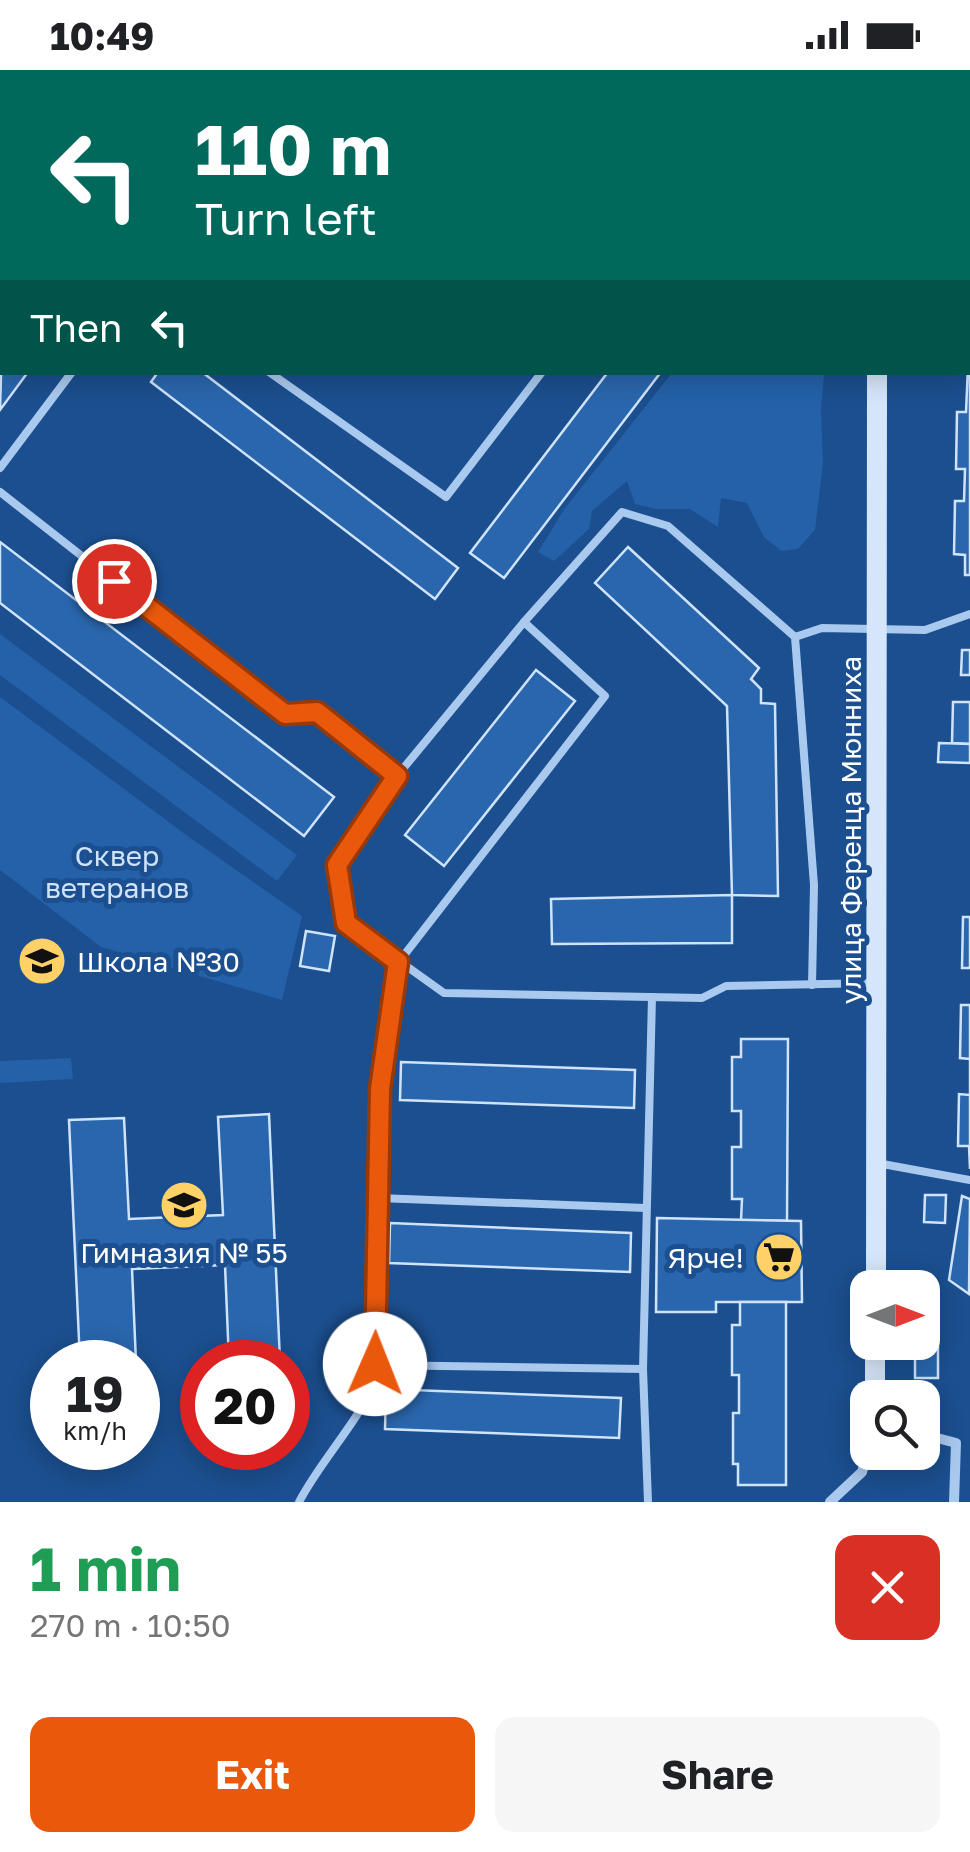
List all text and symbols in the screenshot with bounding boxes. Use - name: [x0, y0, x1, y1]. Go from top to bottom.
- text: 10:49: [50, 13, 154, 58]
- text: 110 m: [195, 106, 391, 190]
- icon: left: [30, 110, 160, 240]
- text: Turn left: [195, 191, 377, 245]
- icon: left: [142, 300, 197, 355]
- text: Then: [30, 305, 122, 350]
- pin: [72, 539, 157, 624]
- icon: arrive: [87, 554, 142, 609]
- street label: улица Ференца Мюнниха: [834, 656, 867, 1004]
- park label: Сквер ветеранов: [45, 839, 189, 904]
- school or university icon: Школа №30: [16, 935, 68, 987]
- place label: Школа №30: [77, 945, 240, 978]
- school or university icon: Гимназия № 55: [158, 1179, 210, 1231]
- supermarket icon: Ярче!: [753, 1231, 805, 1283]
- place label: Гимназия № 55: [80, 1236, 288, 1269]
- place label: Ярче!: [667, 1241, 744, 1274]
- north arrow: [850, 1270, 940, 1360]
- map controls: [850, 1270, 940, 1470]
- position arrow: [323, 1312, 427, 1416]
- speed limit sign: 20: [180, 1340, 310, 1470]
- text: 19: [66, 1363, 124, 1423]
- button: search: [850, 1380, 940, 1470]
- text: km/h: [63, 1415, 127, 1446]
- text: 1 min: [30, 1532, 181, 1604]
- button: close: [835, 1535, 940, 1640]
- text: 270 m · 10:50: [30, 1606, 231, 1644]
- button: Exit: [30, 1717, 475, 1832]
- button: Share: [495, 1717, 940, 1832]

